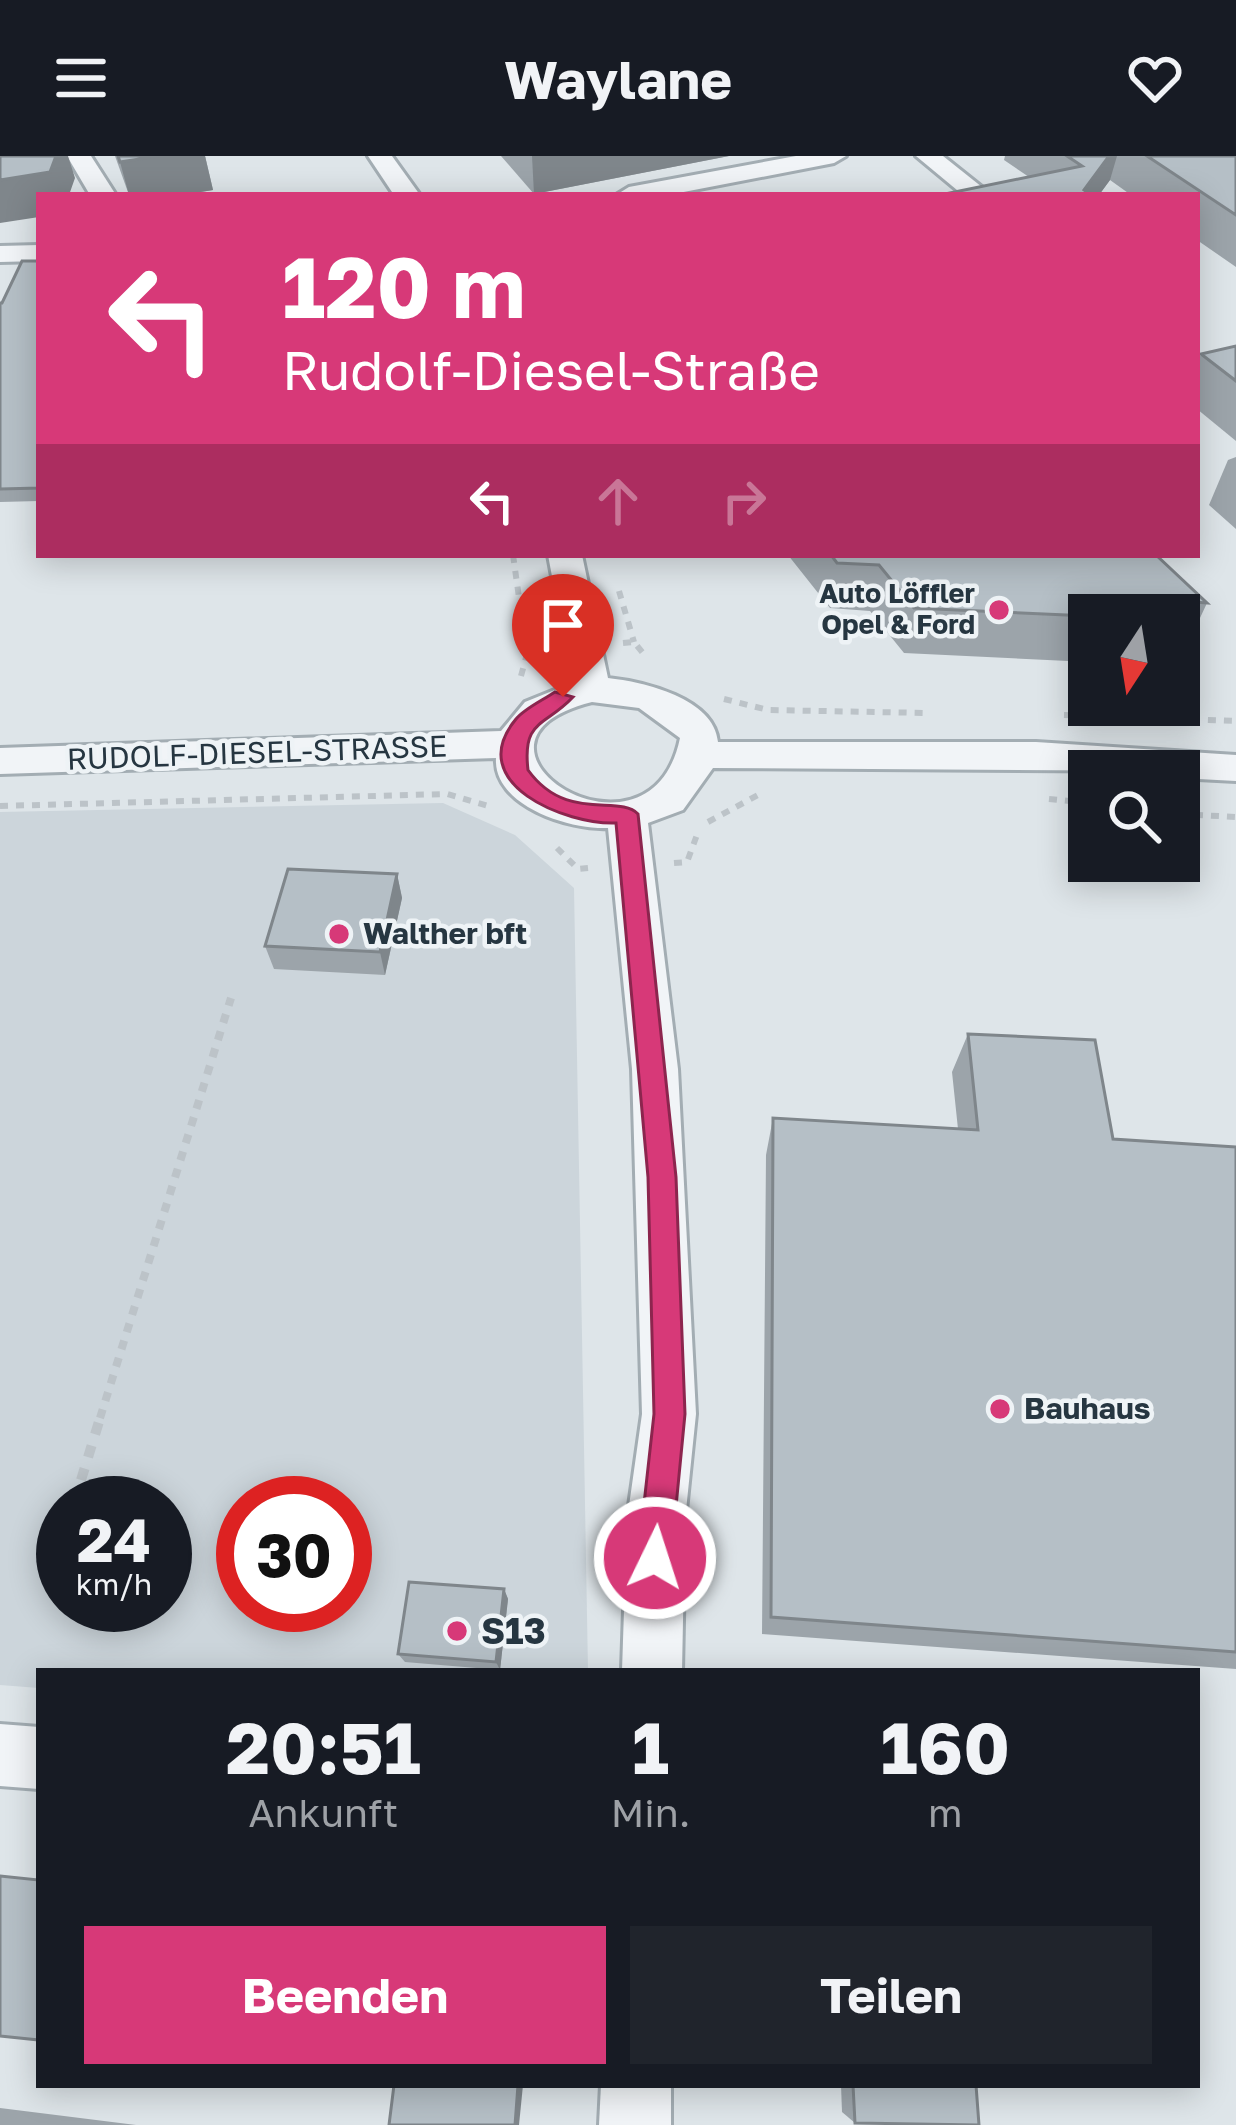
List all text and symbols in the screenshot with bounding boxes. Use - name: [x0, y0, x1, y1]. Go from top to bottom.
- icon: menu: [48, 45, 114, 111]
- icon: heart: [1122, 45, 1188, 111]
- text: Waylane: [504, 46, 732, 111]
- text: 120 m: [282, 236, 526, 336]
- icon: left: [84, 240, 240, 396]
- text: Rudolf-Diesel-Straße: [282, 337, 820, 402]
- icon: left: [459, 468, 525, 534]
- icon: ahead: [585, 468, 651, 534]
- icon: right: [711, 468, 777, 534]
- pin: [512, 574, 614, 697]
- place label: Auto Löffler Opel & Ford: [819, 577, 975, 640]
- icon: arrive: [530, 592, 596, 658]
- north arrow: [1068, 594, 1200, 726]
- map controls: [1068, 594, 1200, 882]
- marker: Auto Löffler Opel & Ford: [986, 597, 1012, 623]
- street label: RUDOLF-DIESEL-STRASSE: [66, 727, 448, 777]
- button: search: [1068, 750, 1200, 882]
- place label: Walther bft: [363, 915, 527, 951]
- marker: Walther bft: [326, 921, 352, 947]
- place label: Bauhaus: [1024, 1390, 1151, 1426]
- marker: Bauhaus: [987, 1396, 1013, 1422]
- speed limit sign: 30: [216, 1476, 372, 1632]
- position arrow: [592, 1495, 718, 1621]
- text: 24: [77, 1503, 151, 1575]
- text: km/h: [76, 1566, 152, 1602]
- place label: S13: [481, 1609, 546, 1652]
- marker: S13: [444, 1618, 470, 1644]
- text: 20:51: [226, 1703, 421, 1790]
- text: 1: [632, 1703, 669, 1790]
- text: 160: [880, 1703, 1010, 1790]
- text: Ankunft: [248, 1789, 398, 1836]
- text: Min.: [611, 1789, 690, 1836]
- text: m: [928, 1789, 962, 1836]
- button: Beenden: [84, 1926, 606, 2064]
- button: Teilen: [630, 1926, 1152, 2064]

